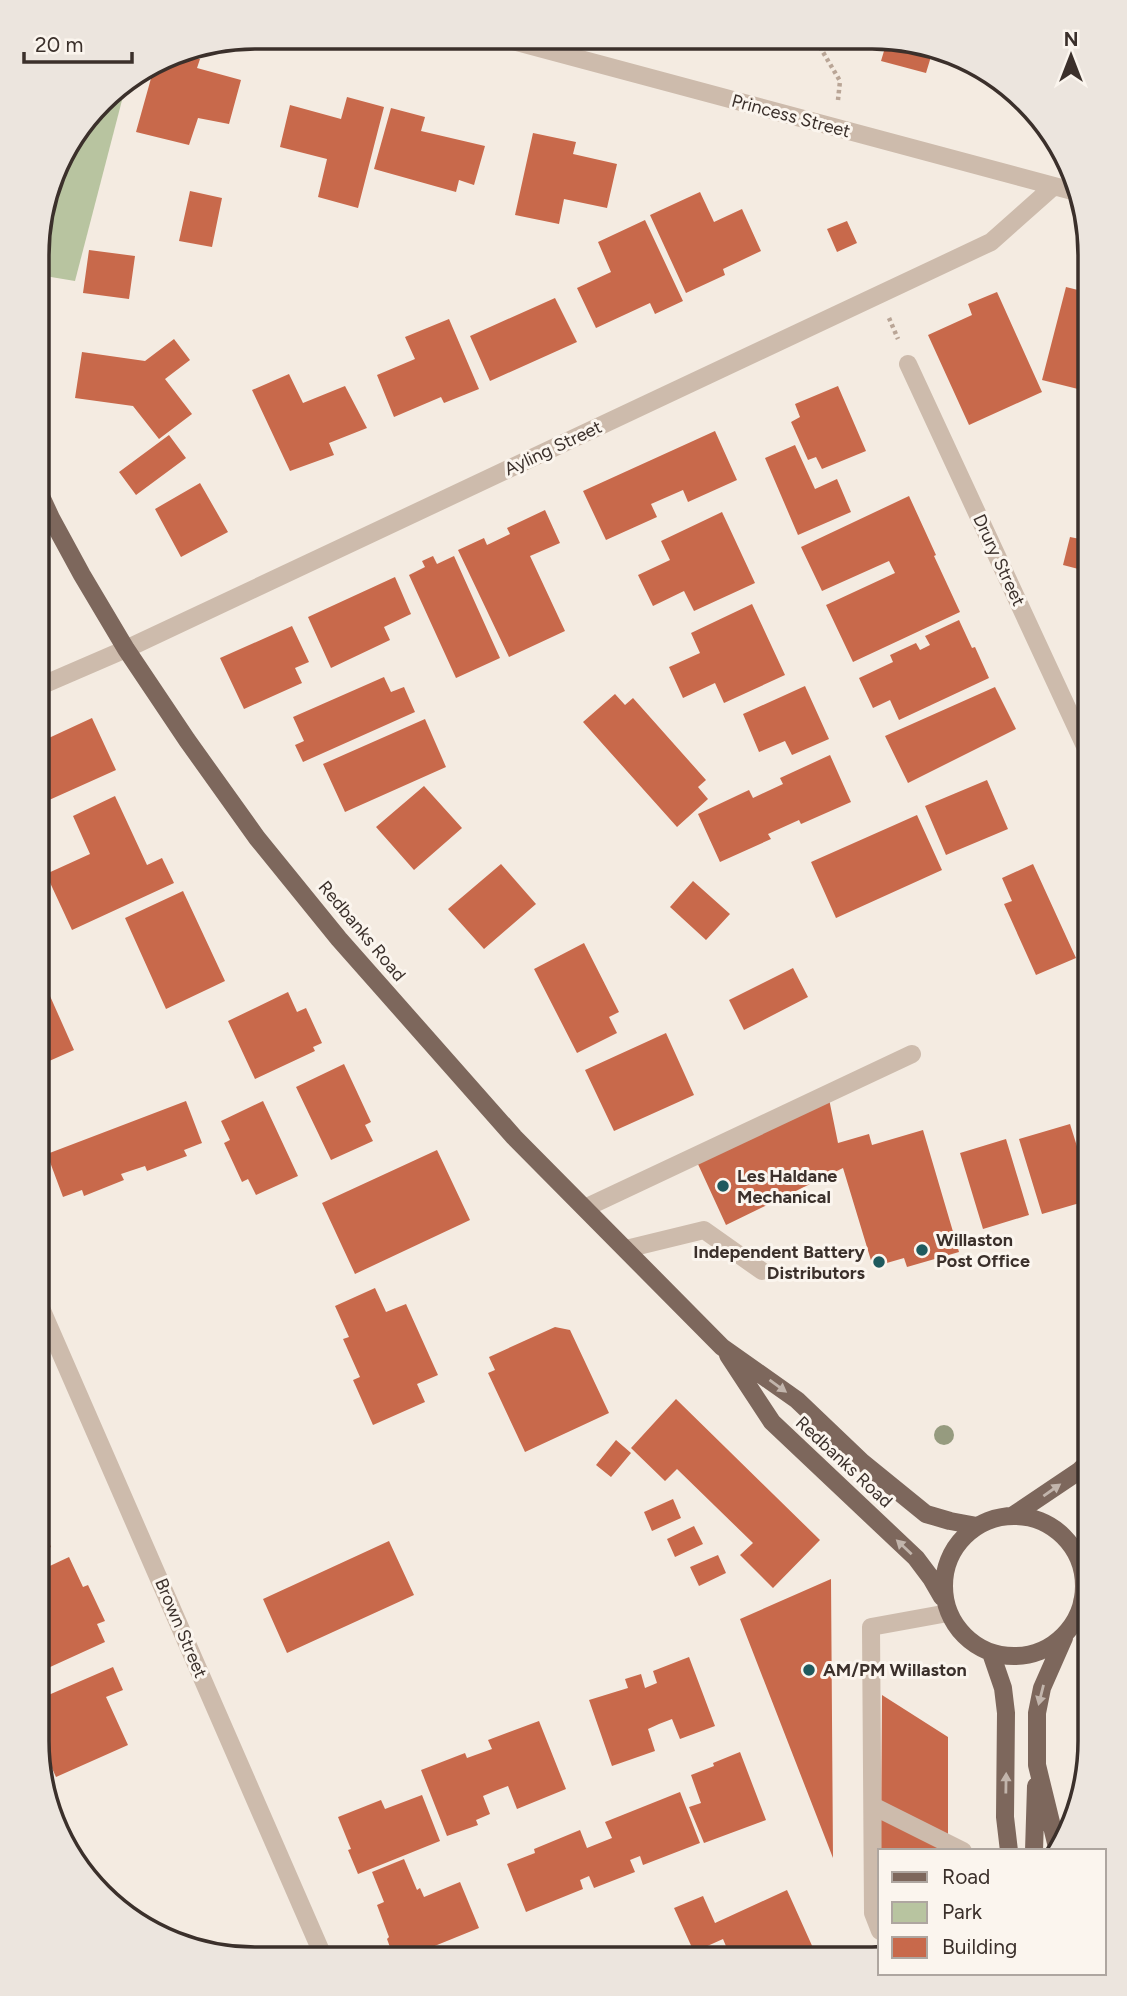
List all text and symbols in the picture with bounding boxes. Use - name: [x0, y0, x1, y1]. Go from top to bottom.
- scale bar: [24, 21, 133, 65]
- north arrow: [1036, 21, 1106, 91]
- text: N: [1064, 28, 1078, 51]
- text: 20 m: [35, 32, 83, 57]
- street label: Princess Street: [729, 90, 853, 142]
- street label: Ayling Street: [501, 416, 605, 480]
- street label: Drury Street: [968, 511, 1030, 610]
- street label: Redbanks Road: [314, 876, 410, 986]
- place label: Les Haldane Mechanical: [737, 1165, 837, 1208]
- marker: Les Haldane Mechanical: [715, 1178, 731, 1194]
- place label: Willaston Post Office: [936, 1229, 1030, 1272]
- place label: Independent Battery Distributors: [693, 1241, 866, 1284]
- marker: Willaston Post Office: [914, 1242, 930, 1258]
- marker: Independent Battery Distributors: [871, 1254, 887, 1270]
- one-way arrow: [769, 1379, 787, 1393]
- street label: Redbanks Road: [791, 1412, 897, 1512]
- one-way arrow: [1043, 1483, 1061, 1497]
- one-way arrow: [895, 1539, 913, 1555]
- street label: Brown Street: [150, 1575, 212, 1681]
- place label: AM/PM Willaston: [823, 1659, 967, 1681]
- marker: AM/PM Willaston: [801, 1662, 817, 1678]
- one-way arrow: [1035, 1684, 1046, 1706]
- one-way arrow: [1000, 1771, 1012, 1793]
- legend: [878, 1849, 1106, 1975]
- text: Road: [942, 1864, 990, 1889]
- text: Park: [942, 1899, 983, 1924]
- text: Building: [942, 1934, 1017, 1959]

